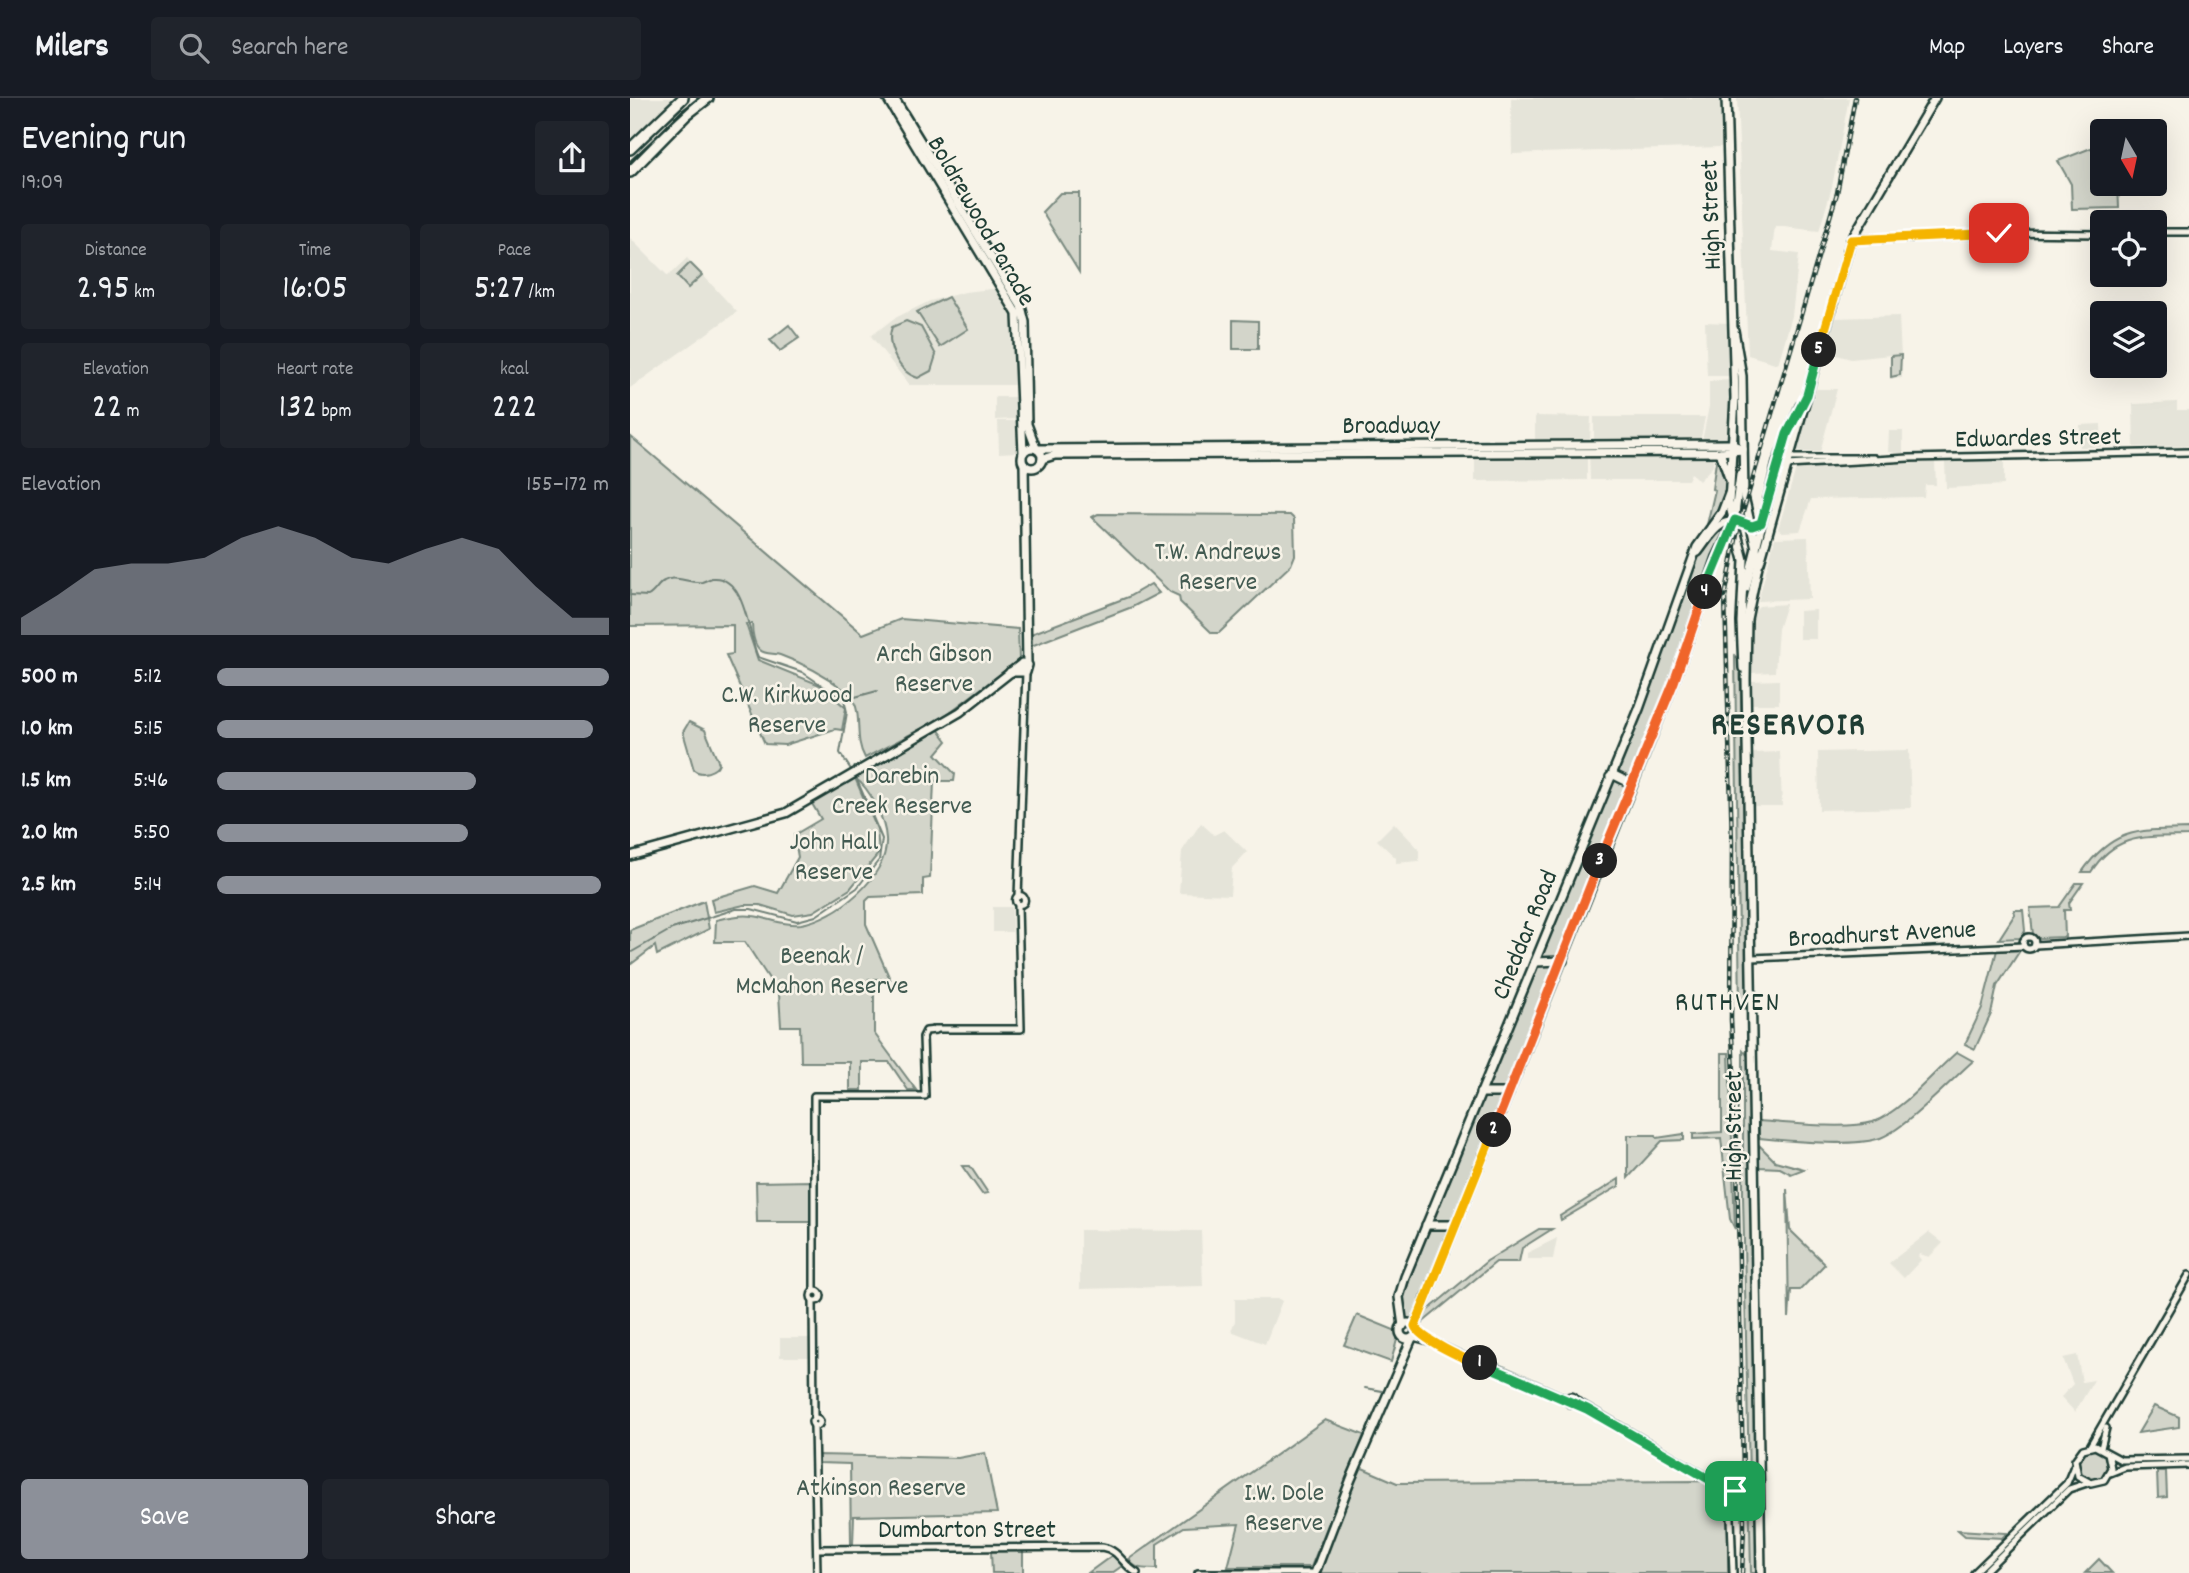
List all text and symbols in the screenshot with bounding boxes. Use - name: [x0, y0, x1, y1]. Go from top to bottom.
- search box: [151, 17, 641, 80]
- text: Milers: [35, 25, 109, 72]
- icon: search: [175, 29, 213, 67]
- text: Search here: [231, 30, 348, 67]
- text: Map: [1929, 31, 1965, 65]
- text: Layers: [2003, 31, 2064, 65]
- text: Share: [2102, 31, 2154, 65]
- text: Evening run: [21, 113, 186, 168]
- north arrow: [2090, 119, 2166, 196]
- map controls: [2090, 119, 2167, 378]
- button: share: [535, 121, 609, 195]
- street label: Boldrewood Parade: [916, 130, 1044, 314]
- street label: High Street: [1692, 159, 1733, 271]
- text: 19:09: [21, 167, 63, 200]
- pin: [1969, 203, 2029, 263]
- button: locate: [2090, 210, 2167, 287]
- icon: check: [1980, 214, 2018, 252]
- text: Distance: [85, 238, 147, 265]
- text: Time: [299, 238, 331, 265]
- text: Pace: [498, 238, 531, 265]
- text: 2.95: [76, 265, 130, 315]
- text: 16:05: [282, 265, 348, 315]
- text: 5:27: [474, 265, 524, 315]
- text: km: [130, 280, 155, 307]
- text: /km: [524, 280, 555, 307]
- button: layers: [2090, 301, 2167, 378]
- pin: 5: [1802, 332, 1836, 368]
- text: 5: [1814, 336, 1823, 363]
- text: Elevation: [83, 357, 149, 384]
- text: Heart rate: [277, 357, 353, 384]
- text: kcal: [500, 357, 529, 384]
- text: 22: [92, 384, 122, 434]
- text: 132: [279, 384, 317, 434]
- text: 222: [491, 384, 537, 434]
- text: m: [122, 399, 140, 426]
- text: bpm: [317, 399, 351, 426]
- street label: Broadway: [1342, 409, 1440, 446]
- street label: Edwardes Street: [1955, 420, 2122, 459]
- text: Elevation: [21, 469, 101, 502]
- text: 155–172 m: [526, 469, 609, 502]
- park label: T.W. Andrews Reserve: [1154, 535, 1282, 602]
- pin: 4: [1688, 574, 1722, 610]
- text: 4: [1701, 578, 1708, 605]
- park label: Arch Gibson Reserve: [876, 637, 992, 704]
- text: 500 m: [21, 661, 78, 694]
- text: 5:12: [133, 661, 163, 694]
- park label: C.W. Kirkwood Reserve: [721, 678, 853, 745]
- district label: RESERVOIR: [1711, 704, 1867, 751]
- text: 1.0 km: [21, 713, 73, 746]
- text: 5:15: [133, 713, 163, 746]
- park label: Darebin Creek Reserve: [832, 759, 972, 826]
- text: 1.5 km: [21, 765, 71, 798]
- text: 5:46: [133, 765, 168, 798]
- text: 2.0 km: [21, 817, 78, 850]
- text: 5:50: [133, 817, 171, 850]
- park label: John Hall Reserve: [790, 825, 878, 892]
- pin: 3: [1583, 844, 1618, 878]
- text: 3: [1595, 847, 1604, 874]
- street label: Cheddar Road: [1483, 865, 1569, 1006]
- text: 2.5 km: [21, 869, 76, 902]
- text: 5:14: [133, 869, 162, 902]
- street label: Broadhurst Avenue: [1787, 912, 1977, 959]
- park label: Beenak / McMahon Reserve: [736, 939, 908, 1006]
- district label: RUTHVEN: [1675, 985, 1781, 1025]
- street label: High Street: [1717, 1070, 1754, 1181]
- pin: 2: [1476, 1112, 1512, 1148]
- text: 2: [1489, 1116, 1498, 1143]
- pin: 1: [1462, 1346, 1498, 1380]
- text: 1: [1477, 1349, 1482, 1376]
- pin: [1705, 1461, 1765, 1521]
- park label: Atkinson Reserve: [796, 1471, 966, 1508]
- icon: arrive: [1716, 1472, 1754, 1510]
- park label: I.W. Dole Reserve: [1244, 1476, 1324, 1543]
- button: Save: [21, 1479, 308, 1559]
- button: Share: [322, 1479, 609, 1559]
- street label: Dumbarton Street: [878, 1513, 1056, 1550]

